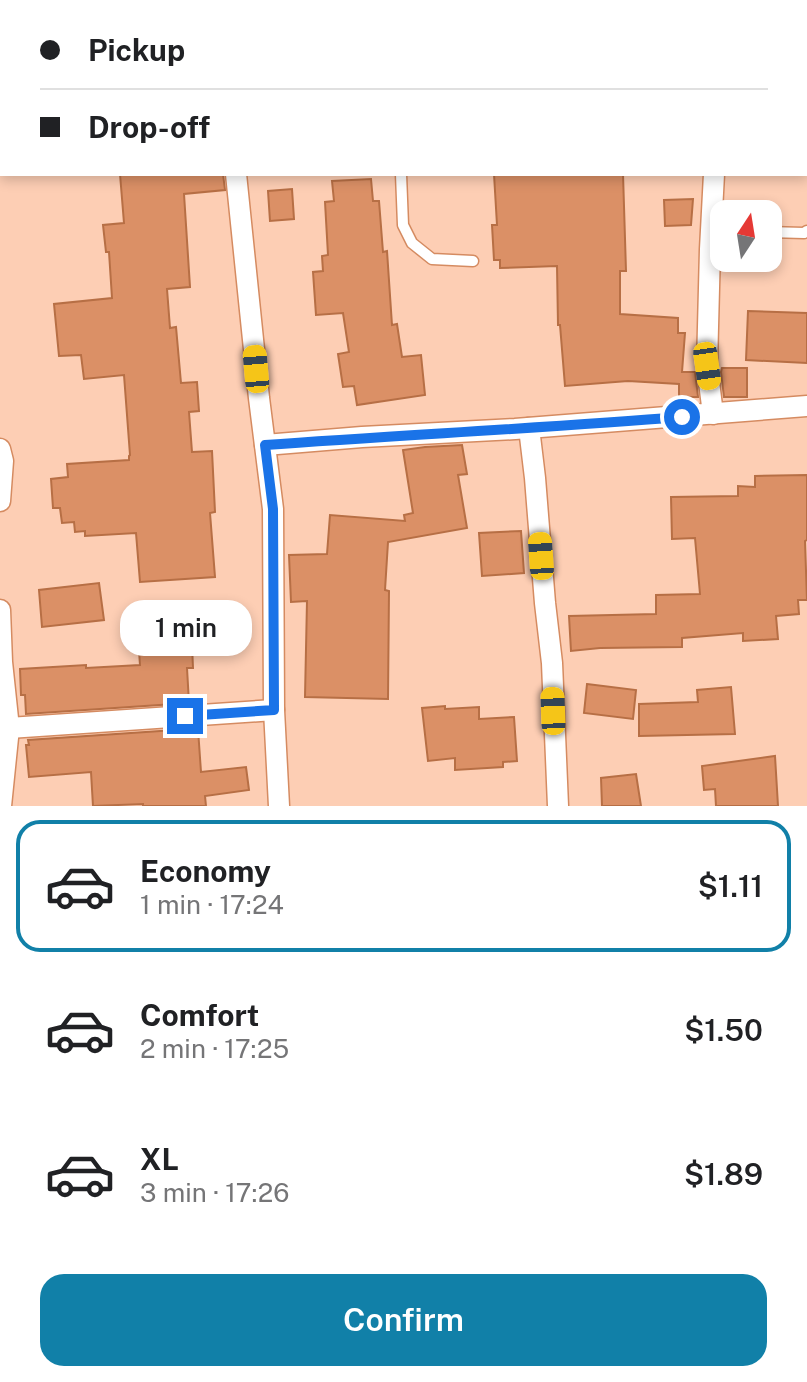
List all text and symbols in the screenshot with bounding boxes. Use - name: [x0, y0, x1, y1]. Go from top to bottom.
- text: Pickup: [88, 32, 185, 68]
- text: Drop-off: [88, 109, 210, 145]
- north arrow: [710, 200, 782, 272]
- map controls: [710, 200, 782, 272]
- car: [692, 341, 722, 391]
- car: [242, 344, 270, 394]
- route start: [664, 399, 700, 435]
- car: [527, 531, 555, 581]
- callout: 1 min: [119, 600, 251, 656]
- text: 1 min: [155, 612, 217, 643]
- car: [540, 687, 566, 735]
- route end: [167, 698, 203, 734]
- icon: car: [44, 850, 116, 922]
- text: Economy: [140, 853, 271, 889]
- text: $1.11: [698, 868, 763, 904]
- text: 1 min · 17:24: [140, 889, 284, 920]
- icon: car: [44, 994, 116, 1066]
- text: Comfort: [140, 997, 259, 1033]
- text: $1.50: [684, 1012, 763, 1048]
- text: 2 min · 17:25: [140, 1033, 289, 1064]
- icon: car: [44, 1138, 116, 1210]
- text: XL: [140, 1141, 179, 1177]
- text: $1.89: [684, 1156, 763, 1192]
- text: 3 min · 17:26: [140, 1177, 290, 1208]
- button: Confirm: [40, 1274, 767, 1366]

